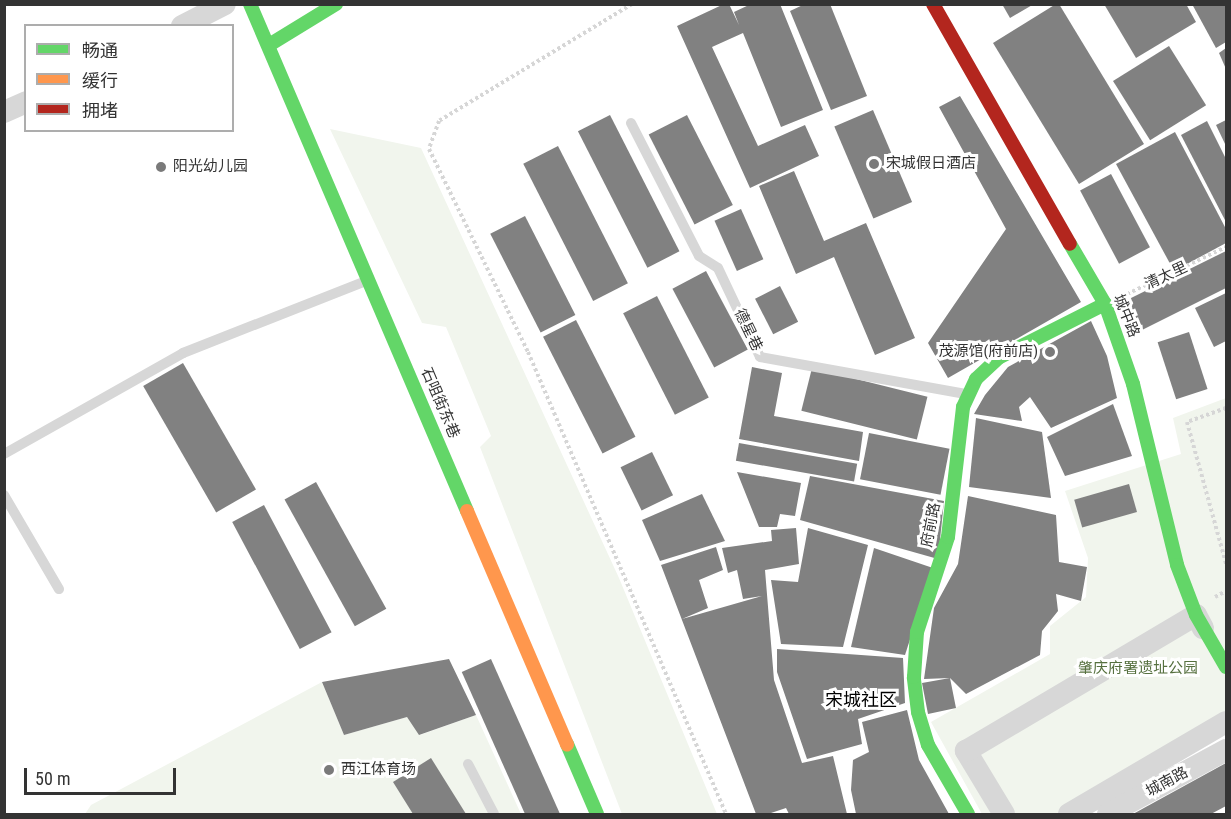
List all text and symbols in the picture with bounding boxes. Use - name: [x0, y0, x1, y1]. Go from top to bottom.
- legend: [24, 24, 234, 132]
- text: 畅通: [82, 40, 118, 61]
- text: 缓行: [82, 70, 118, 91]
- text: 拥堵: [82, 100, 118, 121]
- place label: 宋城假日酒店: [886, 155, 976, 173]
- marker: 宋城假日酒店: [867, 157, 881, 171]
- place label: 阳光幼儿园: [173, 158, 248, 176]
- marker: 阳光幼儿园: [154, 160, 168, 174]
- street label: 清太里: [1142, 258, 1190, 294]
- street label: 城中路: [1109, 292, 1143, 340]
- street label: 德星巷: [730, 306, 766, 354]
- place label: 茂源馆(府前店): [939, 343, 1038, 361]
- marker: 茂源馆(府前店): [1043, 345, 1057, 359]
- street label: 石咀街东巷: [417, 365, 463, 441]
- street label: 府前路: [918, 501, 944, 549]
- park label: 肇庆府署遗址公园: [1078, 660, 1198, 678]
- district label: 宋城社区: [825, 689, 897, 711]
- scale bar: [27, 756, 178, 794]
- place label: 西江体育场: [341, 761, 416, 779]
- marker: 西江体育场: [322, 763, 336, 777]
- street label: 城南路: [1143, 763, 1191, 801]
- text: 50 m: [35, 768, 70, 789]

